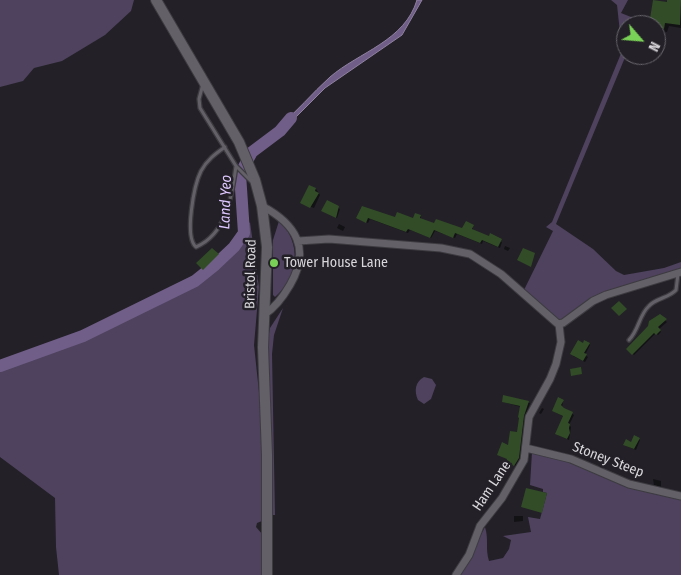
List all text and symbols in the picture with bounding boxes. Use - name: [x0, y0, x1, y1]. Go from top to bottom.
- north arrow: [616, 15, 666, 65]
- text: N: [644, 39, 663, 54]
- water label: Land Yeo: [216, 174, 236, 230]
- street label: Bristol Road: [242, 239, 260, 309]
- place label: Tower House Lane: [284, 255, 388, 271]
- marker: Tower House Lane: [268, 257, 280, 269]
- street label: Stoney Steep: [570, 439, 646, 481]
- street label: Ham Lane: [469, 458, 515, 514]

